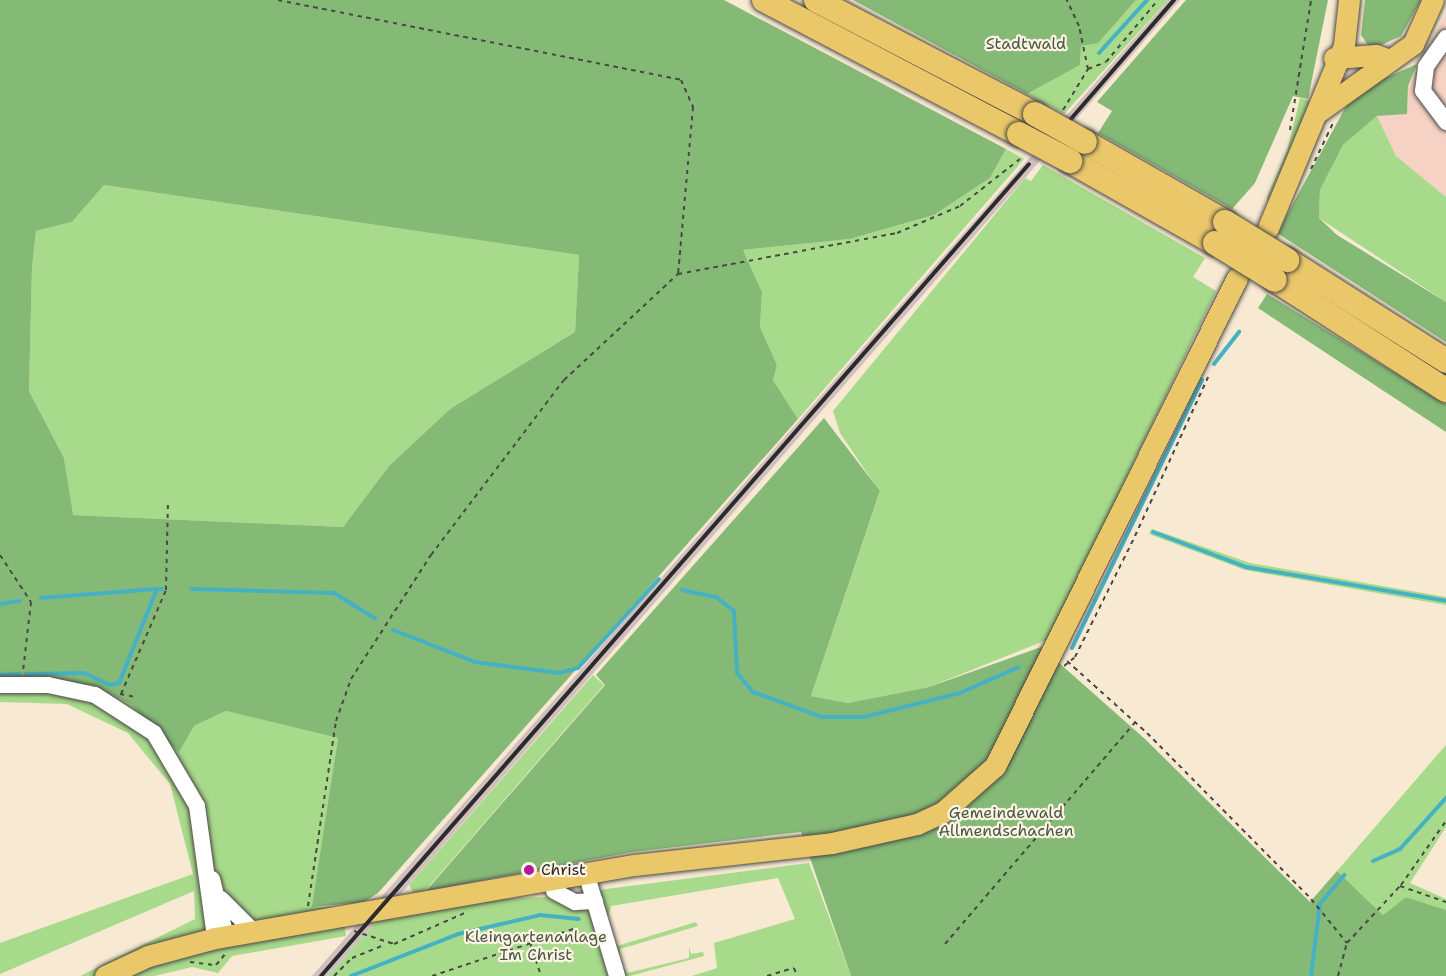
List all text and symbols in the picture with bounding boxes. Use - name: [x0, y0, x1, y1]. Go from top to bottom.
- park label: Stadtwald: [986, 34, 1066, 54]
- park label: Gemeindewald Allmendschachen: [939, 803, 1073, 841]
- place label: Christ: [541, 860, 586, 880]
- marker: Christ: [522, 863, 536, 877]
- park label: Kleingartenanlage Im Christ: [465, 927, 607, 965]

